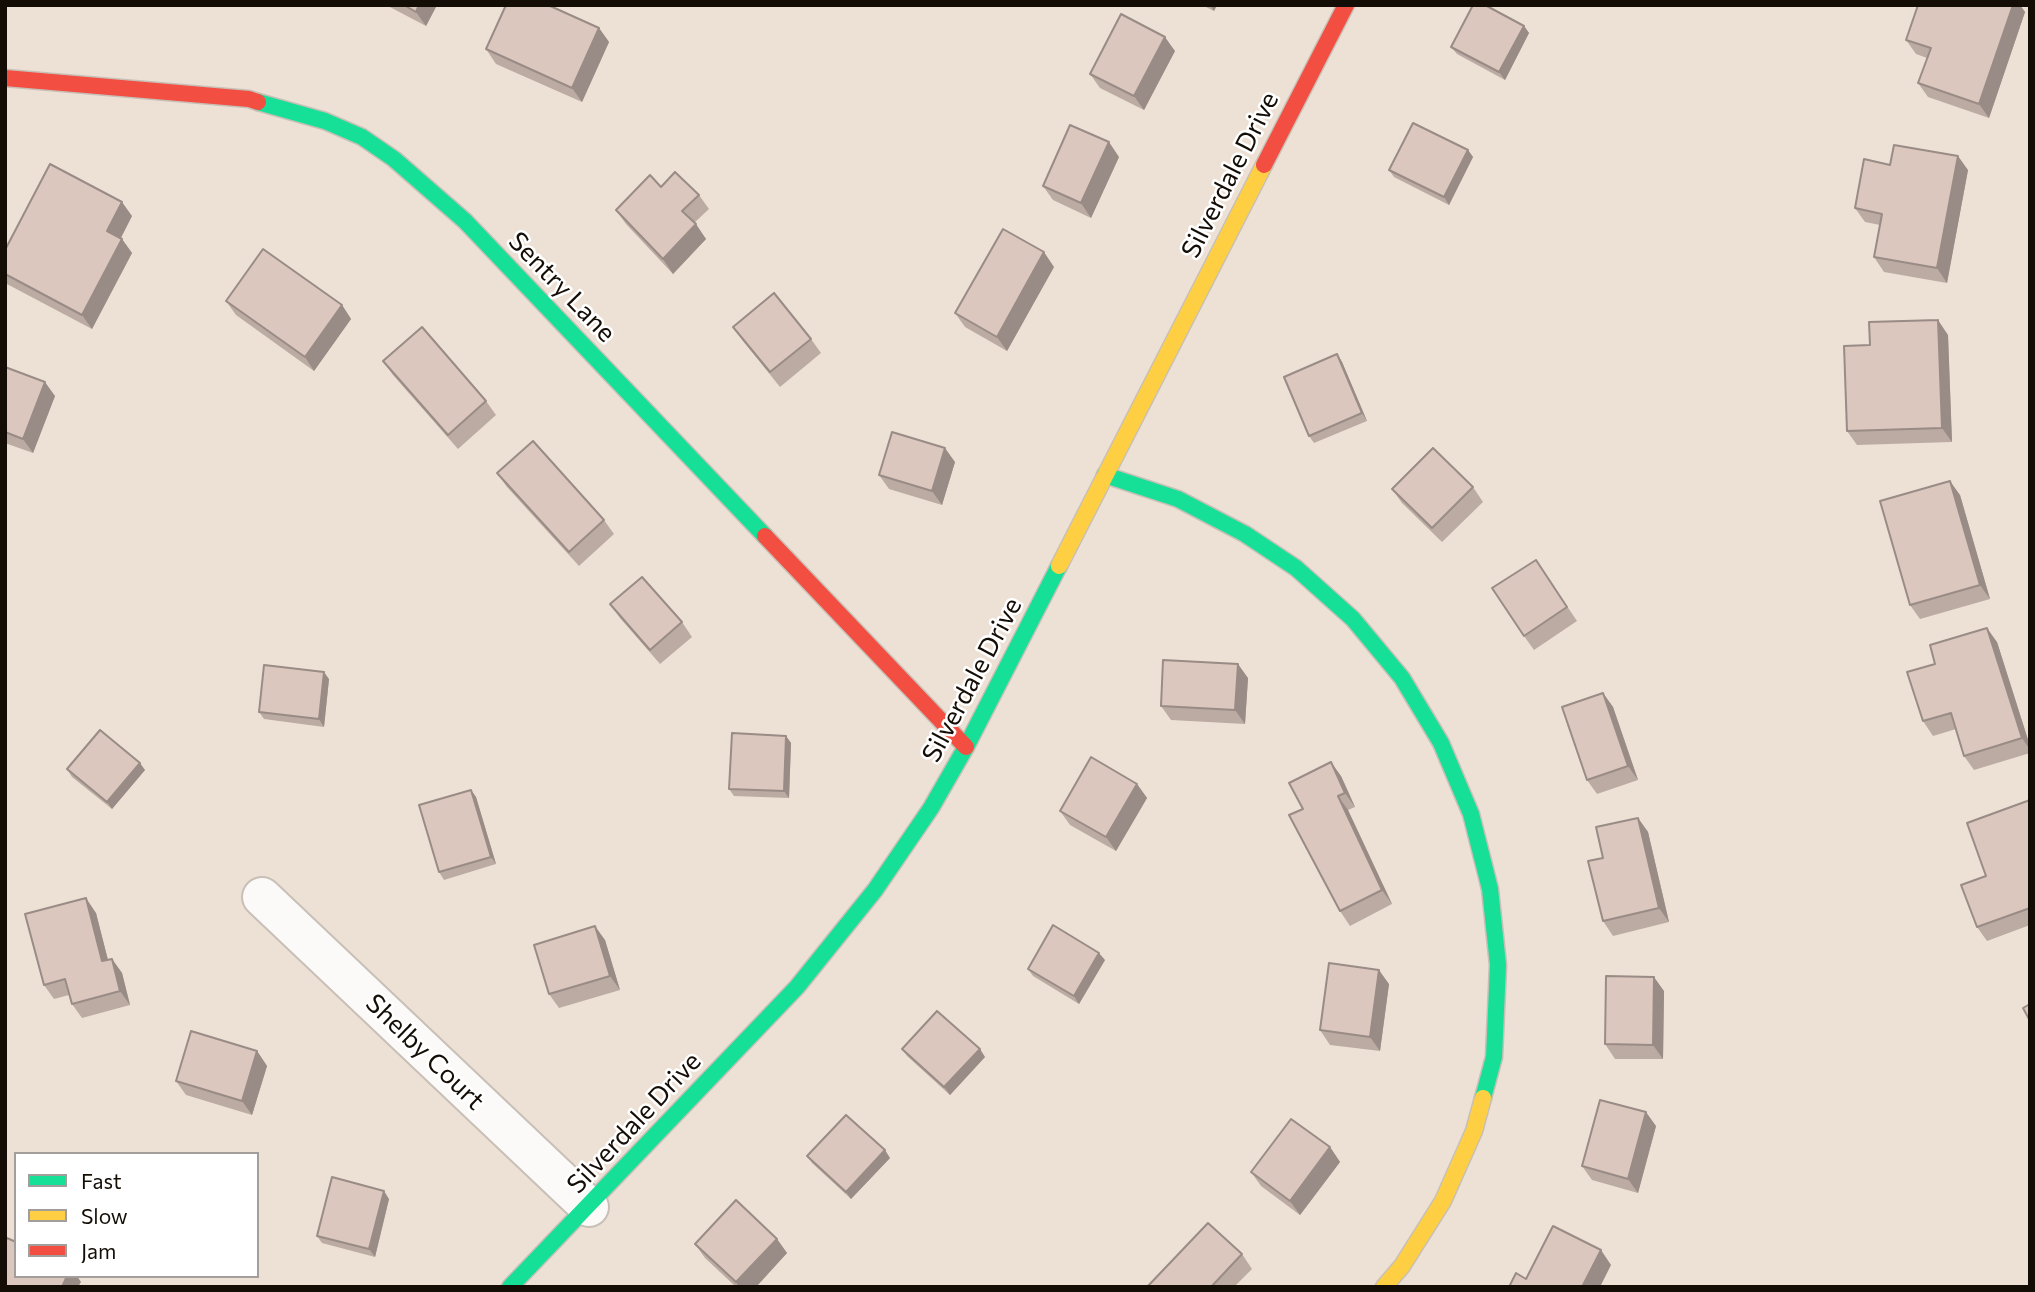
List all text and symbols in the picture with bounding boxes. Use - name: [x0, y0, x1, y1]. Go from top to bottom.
- street label: Silverdale Drive: [1175, 87, 1285, 263]
- street label: Sentry Lane: [502, 226, 622, 348]
- street label: Silverdale Drive: [916, 592, 1028, 768]
- street label: Shelby Court: [359, 988, 491, 1116]
- street label: Silverdale Drive: [561, 1046, 707, 1200]
- legend: [14, 1152, 259, 1278]
- text: Fast: [81, 1168, 122, 1193]
- text: Slow: [81, 1203, 128, 1228]
- text: Jam: [81, 1238, 116, 1263]

